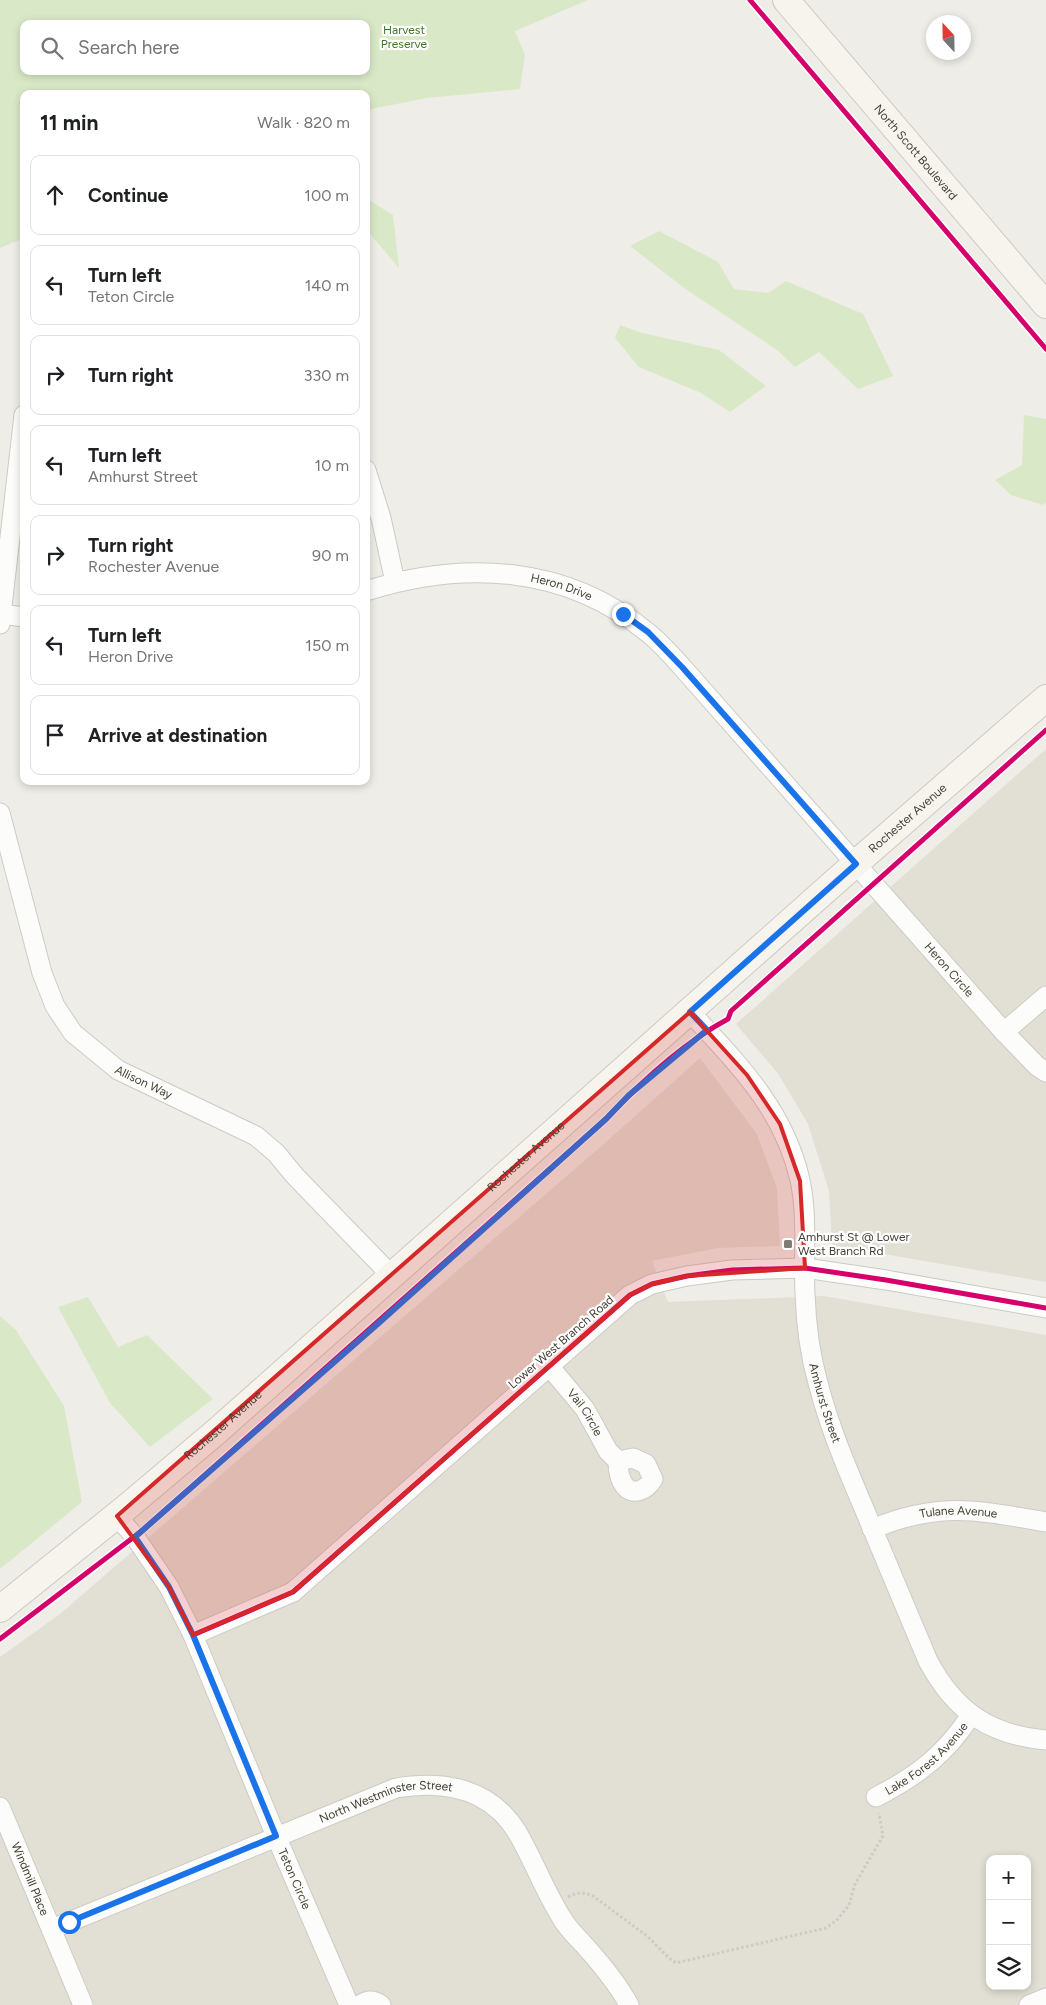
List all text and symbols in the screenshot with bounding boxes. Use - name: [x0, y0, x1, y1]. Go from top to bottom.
- north arrow: [926, 15, 971, 60]
- search box: [20, 20, 370, 75]
- park label: Harvest Preserve: [381, 23, 428, 51]
- icon: search: [38, 34, 66, 62]
- text: Search here: [78, 36, 180, 59]
- street label: North Scott Boulevard: [871, 102, 960, 203]
- text: 11 min: [40, 110, 98, 135]
- text: Walk · 820 m: [257, 113, 350, 132]
- icon: ahead: [41, 181, 69, 209]
- text: Continue: [88, 184, 168, 207]
- text: 100 m: [304, 186, 349, 205]
- text: Turn left: [88, 264, 162, 287]
- icon: left: [41, 271, 69, 299]
- text: 140 m: [305, 276, 349, 295]
- text: Teton Circle: [88, 287, 174, 306]
- icon: right: [41, 361, 69, 389]
- text: Turn right: [88, 364, 174, 387]
- text: 330 m: [304, 366, 349, 385]
- text: Turn left: [88, 444, 162, 467]
- icon: left: [41, 451, 69, 479]
- text: 10 m: [315, 456, 349, 475]
- text: Amhurst Street: [88, 467, 198, 486]
- text: Turn right: [88, 534, 174, 557]
- icon: right: [41, 541, 69, 569]
- text: 90 m: [312, 546, 349, 565]
- text: Rochester Avenue: [88, 557, 219, 576]
- street label: Heron Drive: [529, 571, 595, 604]
- route end: [612, 603, 635, 626]
- text: Turn left: [88, 624, 162, 647]
- icon: left: [41, 631, 69, 659]
- text: 150 m: [305, 636, 349, 655]
- text: Heron Drive: [88, 647, 173, 666]
- icon: arrive: [41, 721, 69, 749]
- text: Arrive at destination: [88, 724, 267, 747]
- street label: Rochester Avenue: [866, 780, 950, 856]
- street label: Heron Circle: [922, 940, 977, 1000]
- street label: Allison Way: [113, 1063, 175, 1102]
- street label: Rochester Avenue: [484, 1118, 568, 1194]
- place label: Amhurst St @ Lower West Branch Rd: [798, 1230, 910, 1258]
- marker: Amhurst St @ Lower West Branch Rd: [782, 1238, 794, 1250]
- street label: Lower West Branch Road: [506, 1293, 616, 1391]
- street label: Amhurst Street: [806, 1362, 844, 1445]
- street label: Vail Circle: [564, 1386, 606, 1439]
- street label: Rochester Avenue: [181, 1387, 265, 1463]
- street label: Tulane Avenue: [918, 1503, 999, 1521]
- street label: Lake Forest Avenue: [883, 1719, 971, 1798]
- street label: North Westminster Street: [317, 1778, 454, 1826]
- street label: Windmill Place: [9, 1840, 52, 1918]
- street label: Teton Circle: [275, 1846, 314, 1912]
- map controls: [986, 1855, 1031, 1990]
- button: +: [986, 1855, 1031, 1900]
- button: −: [986, 1900, 1031, 1945]
- route start: [58, 1911, 81, 1934]
- button: layers: [986, 1945, 1031, 1990]

